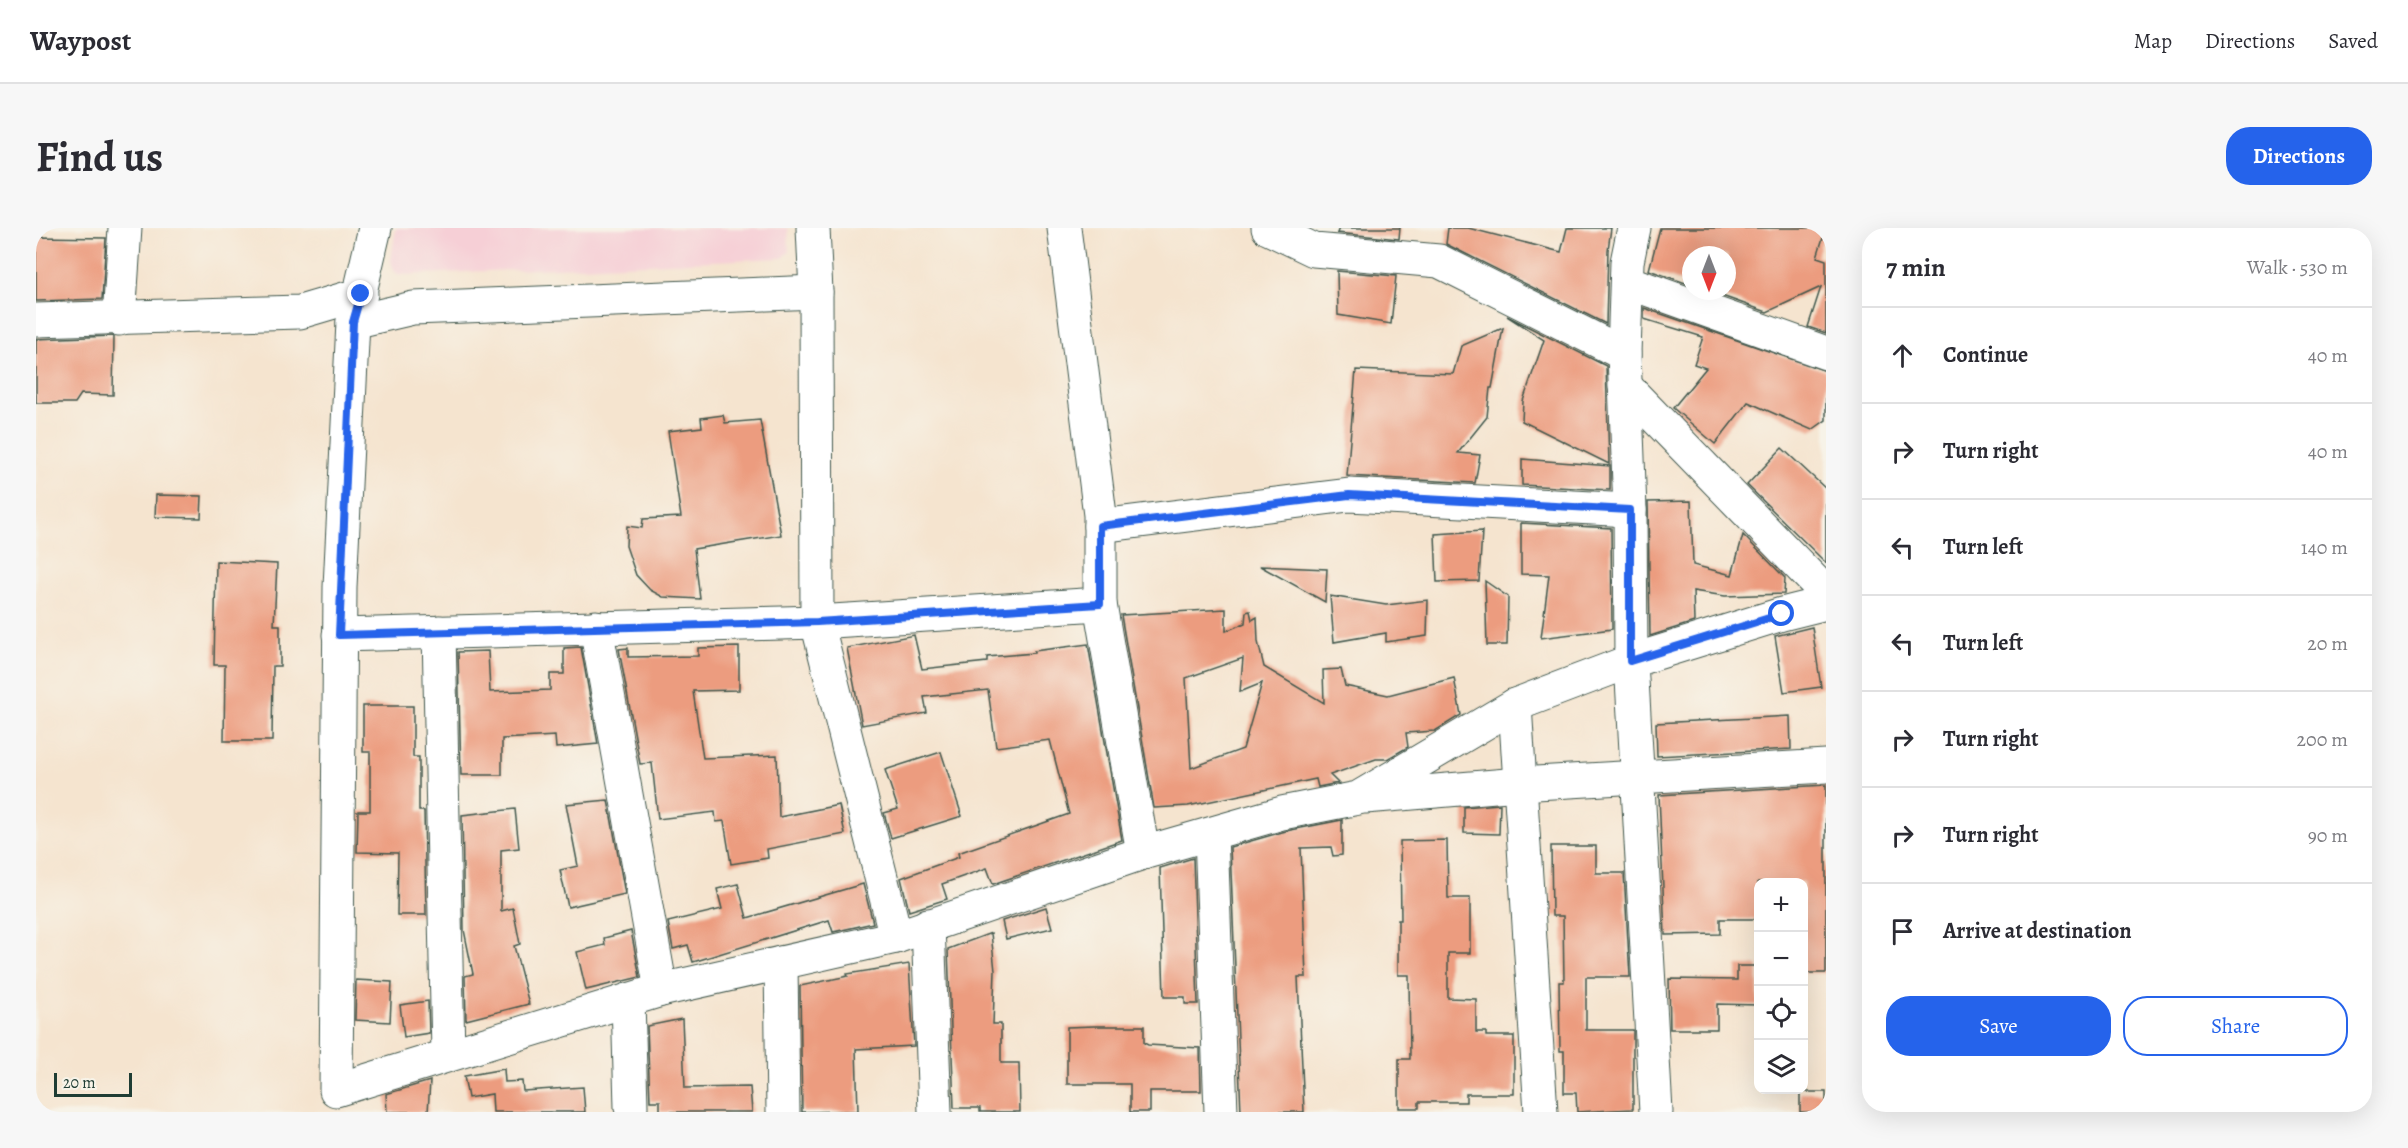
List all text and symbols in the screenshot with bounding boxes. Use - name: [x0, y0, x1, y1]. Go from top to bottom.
- text: Waypost: [30, 22, 131, 60]
- text: Map: [2134, 27, 2172, 55]
- text: Directions: [2205, 27, 2295, 55]
- text: Saved: [2328, 27, 2378, 55]
- button: Directions: [2226, 127, 2372, 185]
- text: Find us: [36, 128, 163, 185]
- north arrow: [1682, 246, 1736, 300]
- text: 7 min: [1886, 250, 1946, 285]
- text: Walk · 530 m: [2247, 254, 2348, 281]
- route end: [347, 280, 373, 306]
- icon: ahead: [1886, 339, 1919, 372]
- text: Continue: [1943, 340, 2028, 370]
- text: 40 m: [2308, 342, 2348, 369]
- icon: right: [1886, 435, 1919, 468]
- text: Turn right: [1943, 436, 2039, 466]
- text: 40 m: [2308, 438, 2348, 465]
- icon: left: [1886, 531, 1919, 564]
- text: Turn left: [1943, 532, 2023, 562]
- text: 140 m: [2301, 534, 2348, 561]
- route start: [1768, 600, 1794, 626]
- icon: left: [1886, 627, 1919, 660]
- text: Turn left: [1943, 628, 2023, 658]
- text: 20 m: [2307, 630, 2348, 657]
- icon: right: [1886, 723, 1919, 756]
- text: Turn right: [1943, 724, 2039, 754]
- text: 200 m: [2297, 726, 2348, 753]
- icon: right: [1886, 819, 1919, 852]
- text: Turn right: [1943, 820, 2039, 850]
- text: 90 m: [2308, 822, 2348, 849]
- map controls: [1754, 878, 1808, 1094]
- button: +: [1754, 878, 1808, 932]
- icon: arrive: [1886, 915, 1919, 948]
- text: Arrive at destination: [1943, 916, 2132, 946]
- button: −: [1754, 932, 1808, 986]
- button: locate: [1754, 986, 1808, 1040]
- button: Save: [1886, 996, 2111, 1056]
- button: Share: [2123, 996, 2348, 1056]
- button: layers: [1754, 1040, 1808, 1094]
- scale bar: [54, 1070, 132, 1098]
- text: 20 m: [63, 1072, 96, 1094]

